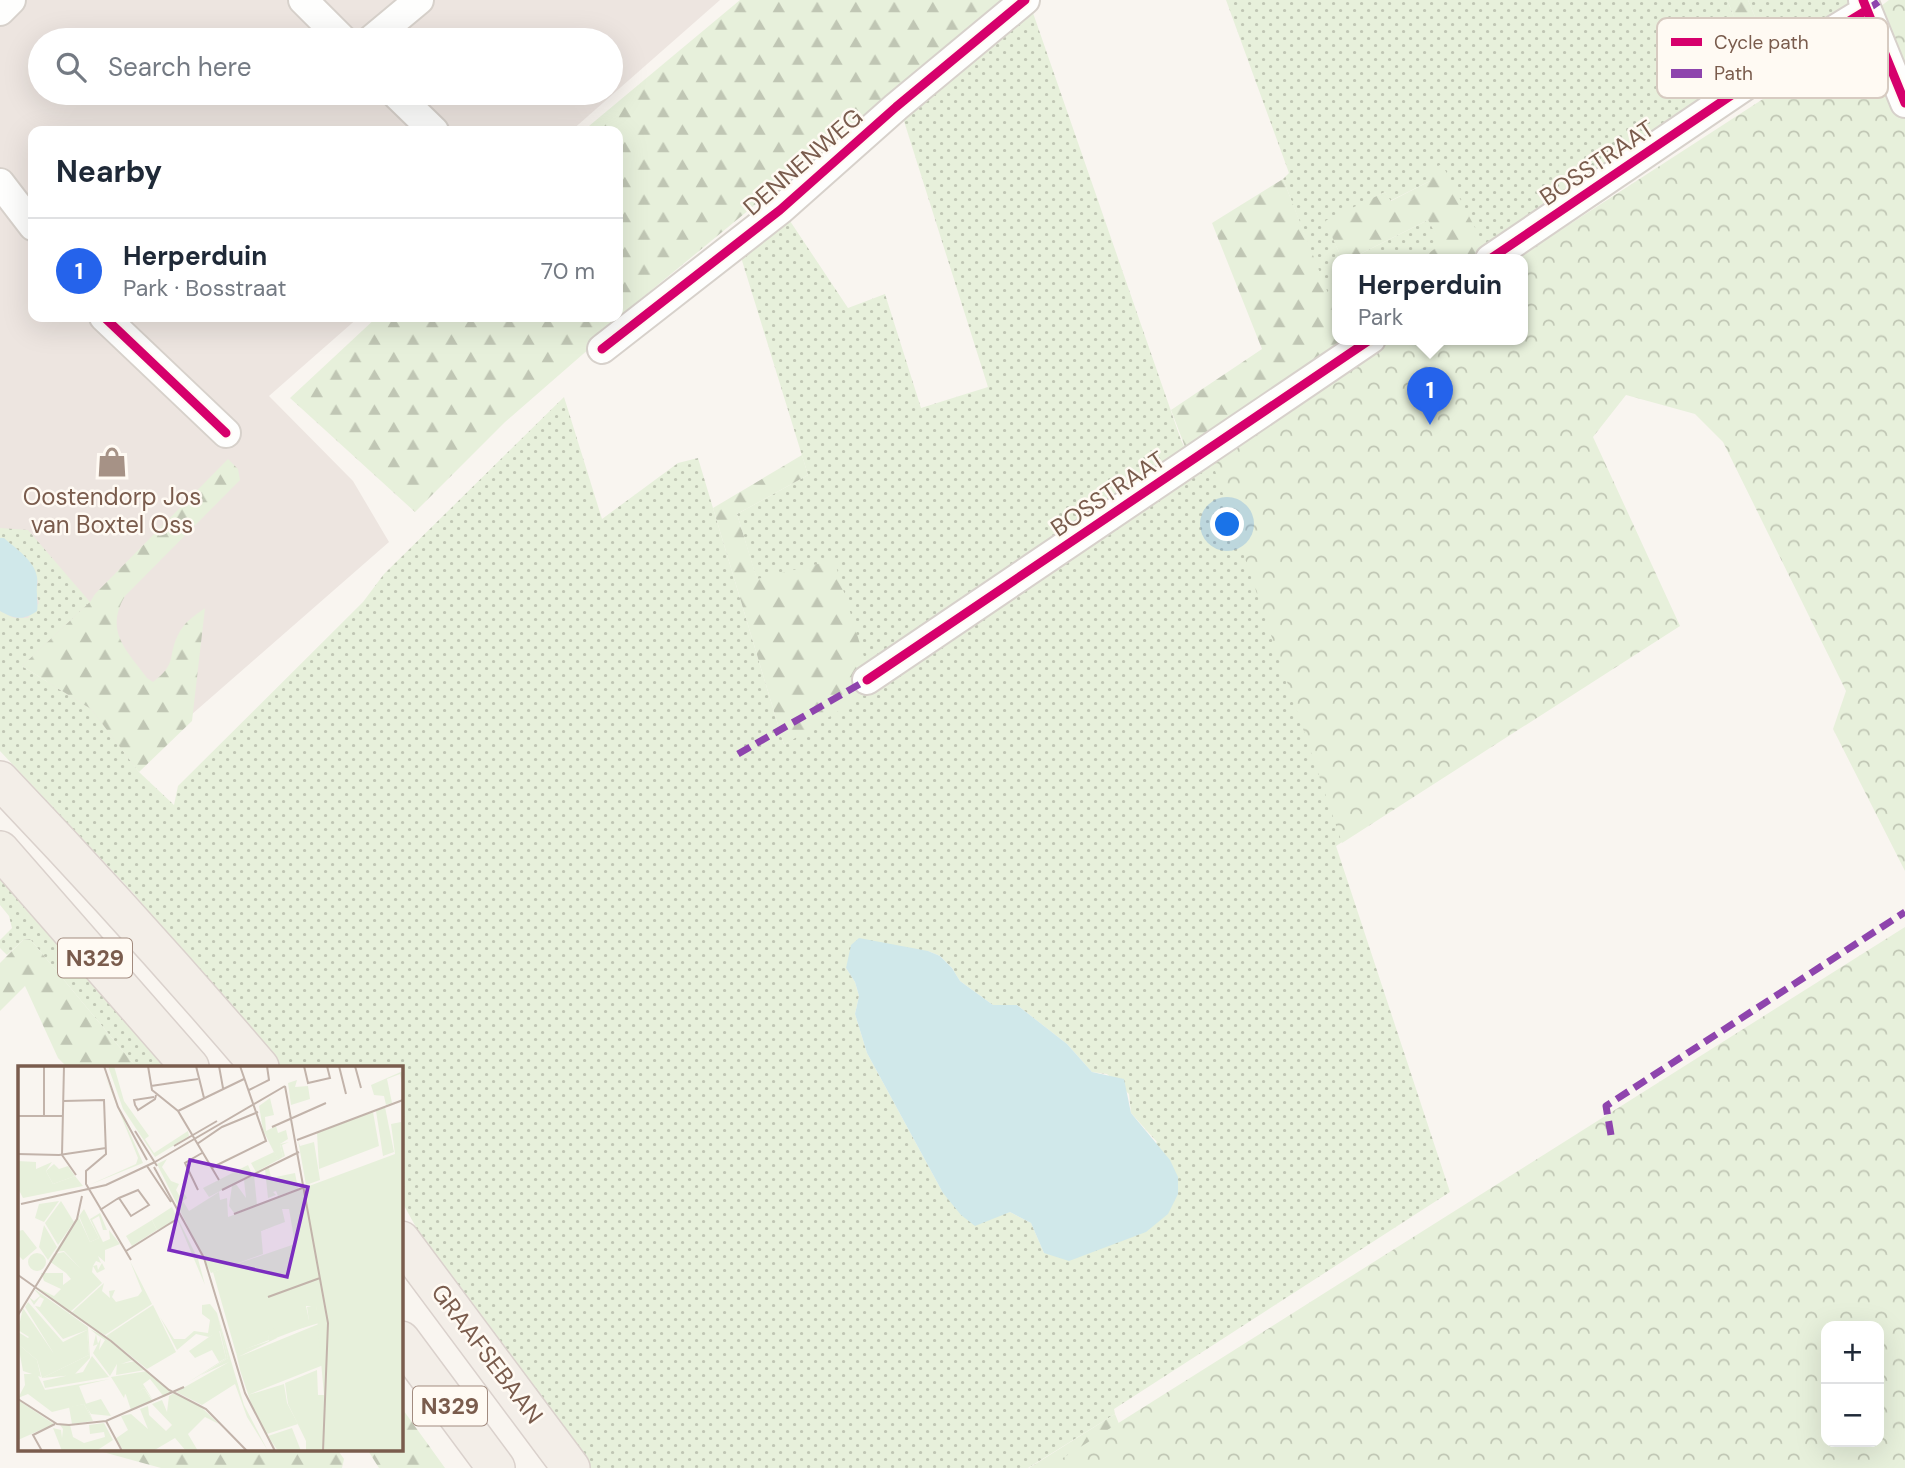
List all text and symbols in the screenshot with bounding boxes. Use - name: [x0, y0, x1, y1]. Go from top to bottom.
- legend: [1657, 18, 1888, 98]
- search box: [28, 28, 623, 105]
- text: Cycle path: [1714, 30, 1809, 55]
- icon: search: [52, 48, 90, 86]
- text: Search here: [108, 50, 251, 84]
- text: Path: [1714, 61, 1753, 86]
- street label: DENNENWEG: [737, 101, 869, 222]
- street label: BOSSTRAAT: [1533, 113, 1660, 212]
- text: Nearby: [56, 152, 162, 191]
- text: Herperduin: [123, 239, 267, 273]
- popup: [1332, 254, 1528, 345]
- text: 1: [75, 256, 83, 286]
- text: 70 m: [541, 256, 595, 286]
- text: Herperduin: [1358, 268, 1502, 302]
- text: Park · Bosstraat: [123, 273, 287, 303]
- text: Park: [1358, 302, 1403, 332]
- pin: 1: [1407, 367, 1453, 425]
- street label: BOSSTRAAT: [1044, 444, 1171, 543]
- shop icon: Oostendorp Jos van Boxtel Oss: [95, 445, 129, 479]
- place label: Oostendorp Jos van Boxtel Oss: [23, 481, 201, 540]
- your location: [1210, 507, 1244, 541]
- road number: N329: [58, 939, 132, 978]
- inset map: [18, 1066, 402, 1450]
- street label: GRAAFSEBAAN: [425, 1278, 550, 1430]
- map controls: [1821, 1321, 1884, 1447]
- button: +: [1821, 1321, 1884, 1384]
- button: −: [1821, 1384, 1884, 1447]
- road number: N329: [413, 1386, 487, 1426]

